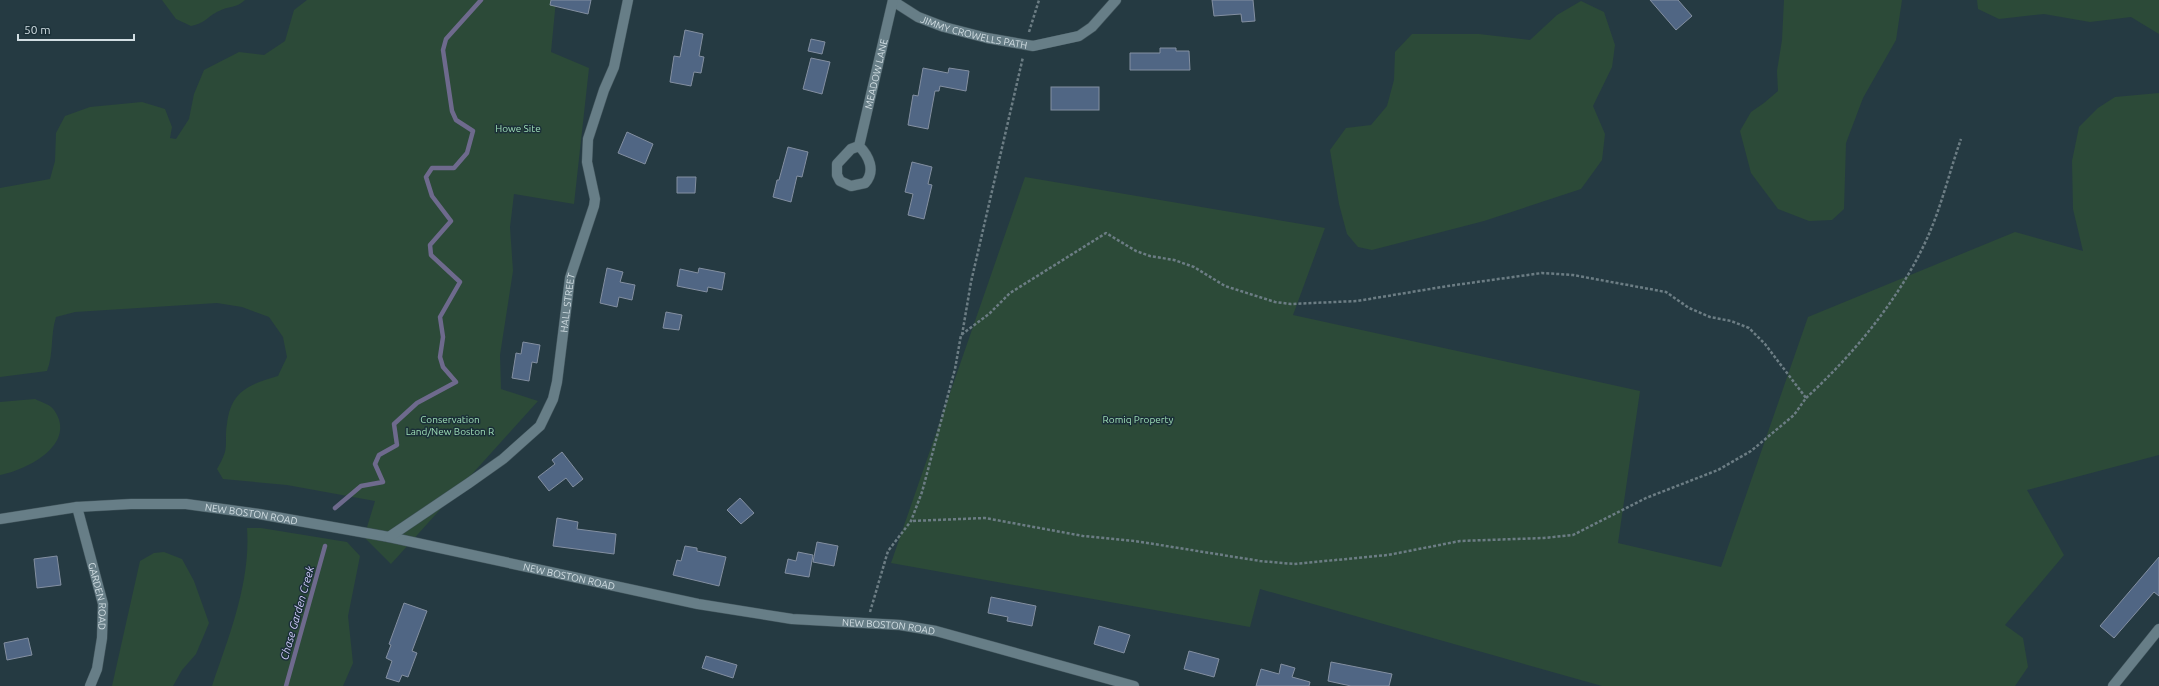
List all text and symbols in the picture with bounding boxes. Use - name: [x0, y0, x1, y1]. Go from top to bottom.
- street label: JIMMY CROWELLS PATH: [919, 14, 1028, 51]
- scale bar: [18, 16, 134, 42]
- text: 50 m: [24, 23, 51, 36]
- street label: MEADOW LANE: [863, 37, 890, 110]
- park label: Howe Site: [495, 123, 541, 134]
- street label: HALL STREET: [558, 271, 577, 333]
- park label: Conservation Land/New Boston R: [406, 414, 494, 437]
- park label: Romiq Property: [1103, 414, 1174, 425]
- street label: NEW BOSTON ROAD: [204, 502, 298, 527]
- street label: GARDEN ROAD: [86, 561, 108, 630]
- street label: NEW BOSTON ROAD: [522, 561, 616, 592]
- water label: Chase Garden Creek: [278, 564, 316, 661]
- street label: NEW BOSTON ROAD: [842, 617, 936, 637]

